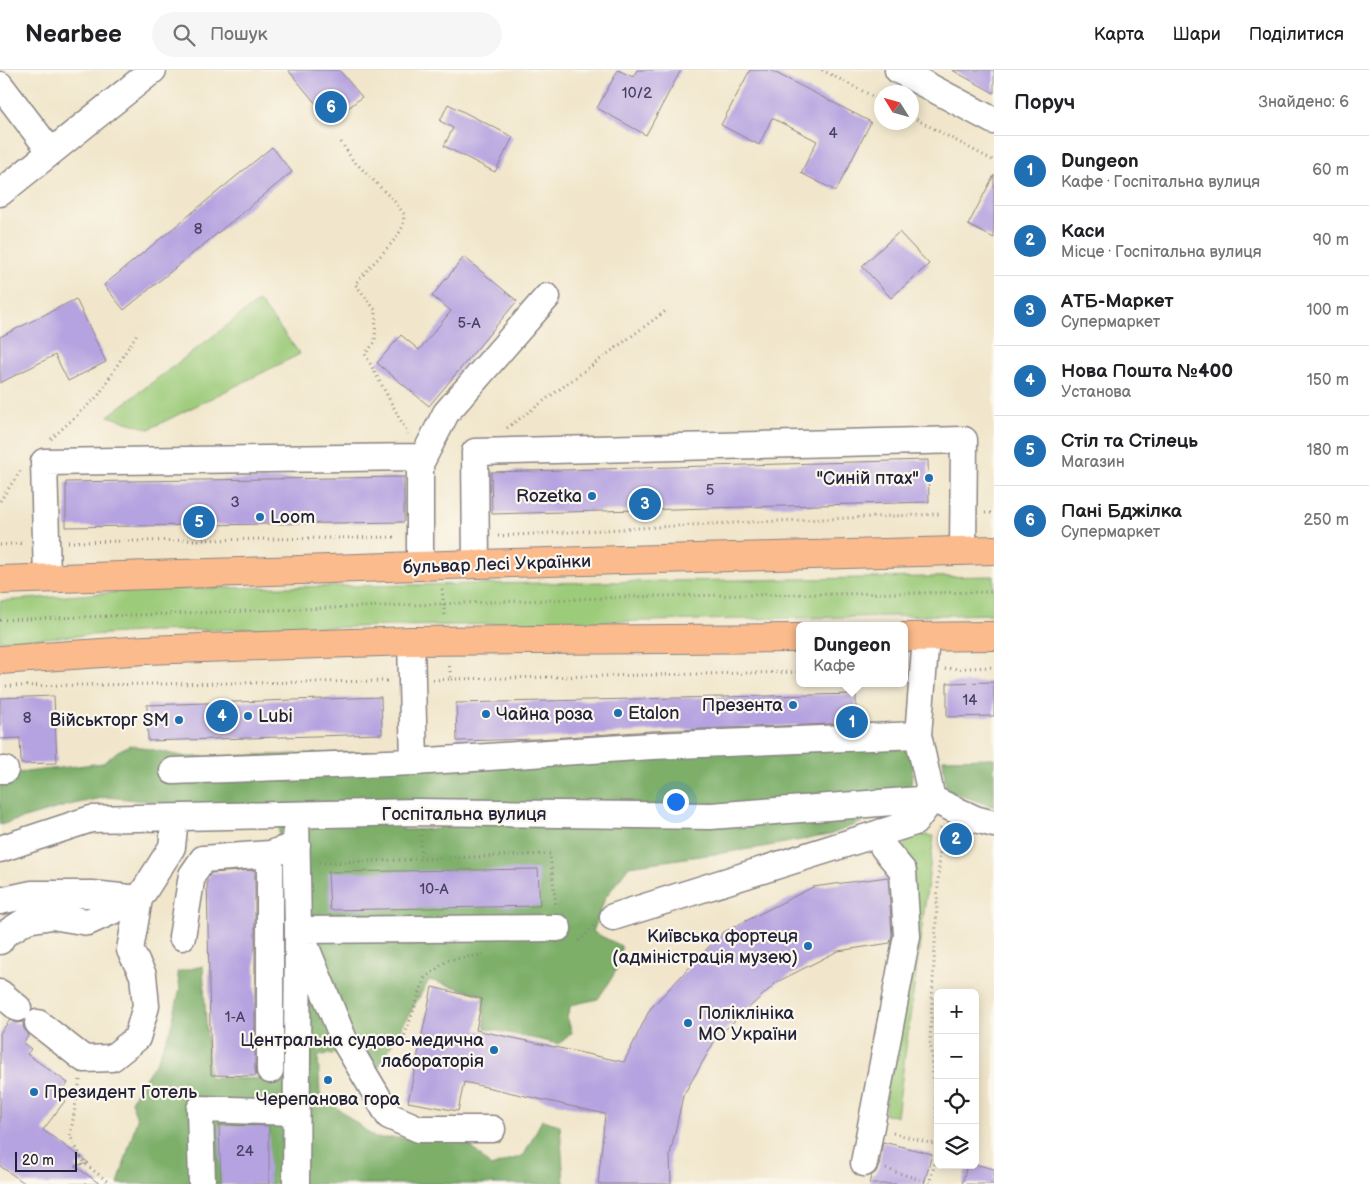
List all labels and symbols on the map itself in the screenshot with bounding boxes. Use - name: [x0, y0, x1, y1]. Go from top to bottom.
- house number: 10/2: [622, 84, 652, 103]
- north arrow: [874, 85, 919, 130]
- pin: 6: [315, 88, 347, 126]
- house number: 4: [828, 124, 838, 143]
- house number: 8: [194, 220, 203, 239]
- house number: 5-А: [457, 314, 481, 333]
- place label: "Синій птах": [816, 468, 919, 489]
- marker: "Синій птах": [923, 472, 935, 484]
- house number: 5: [706, 481, 714, 500]
- pin: 3: [629, 485, 661, 523]
- place label: Rozetka: [516, 486, 582, 507]
- marker: Rozetka: [586, 490, 598, 502]
- house number: 3: [230, 493, 240, 512]
- pin: 5: [183, 503, 215, 541]
- place label: Loom: [270, 507, 315, 528]
- marker: Loom: [254, 511, 266, 523]
- street label: бульвар Лесі Українки: [403, 551, 591, 578]
- house number: 14: [963, 691, 977, 710]
- place label: Презента: [702, 695, 783, 716]
- pin: 4: [206, 697, 238, 735]
- marker: Презента: [787, 699, 799, 711]
- place label: Etalon: [628, 703, 679, 724]
- pin: 1: [836, 703, 868, 741]
- place label: Чайна роза: [496, 704, 594, 725]
- place label: Lubi: [258, 706, 293, 727]
- marker: Etalon: [612, 707, 624, 719]
- marker: Чайна роза: [480, 708, 492, 720]
- house number: 8: [23, 709, 32, 728]
- place label: Військторг SM: [50, 710, 169, 731]
- marker: Lubi: [242, 710, 254, 722]
- marker: Військторг SM: [173, 714, 185, 726]
- your location: [663, 789, 689, 815]
- street label: Госпітальна вулиця: [381, 804, 547, 825]
- pin: 2: [940, 820, 972, 858]
- house number: 10-А: [419, 880, 450, 899]
- place label: Київська фортеця (адміністрація музею): [612, 926, 798, 968]
- marker: Київська фортеця (адміністрація музею): [802, 940, 814, 952]
- place label: Поліклініка МО України: [698, 1003, 797, 1045]
- house number: 1-А: [225, 1008, 246, 1027]
- marker: Поліклініка МО України: [682, 1017, 694, 1029]
- place label: Центральна судово-медична лабораторія: [240, 1030, 484, 1072]
- marker: Центральна судово-медична лабораторія: [488, 1044, 500, 1056]
- marker: Черепанова гора: [322, 1074, 334, 1086]
- place label: Президент Готель: [44, 1082, 197, 1103]
- marker: Президент Готель: [28, 1086, 40, 1098]
- place label: Черепанова гора: [256, 1089, 401, 1110]
- house number: 24: [236, 1142, 254, 1161]
- scale bar: [15, 1149, 78, 1172]

